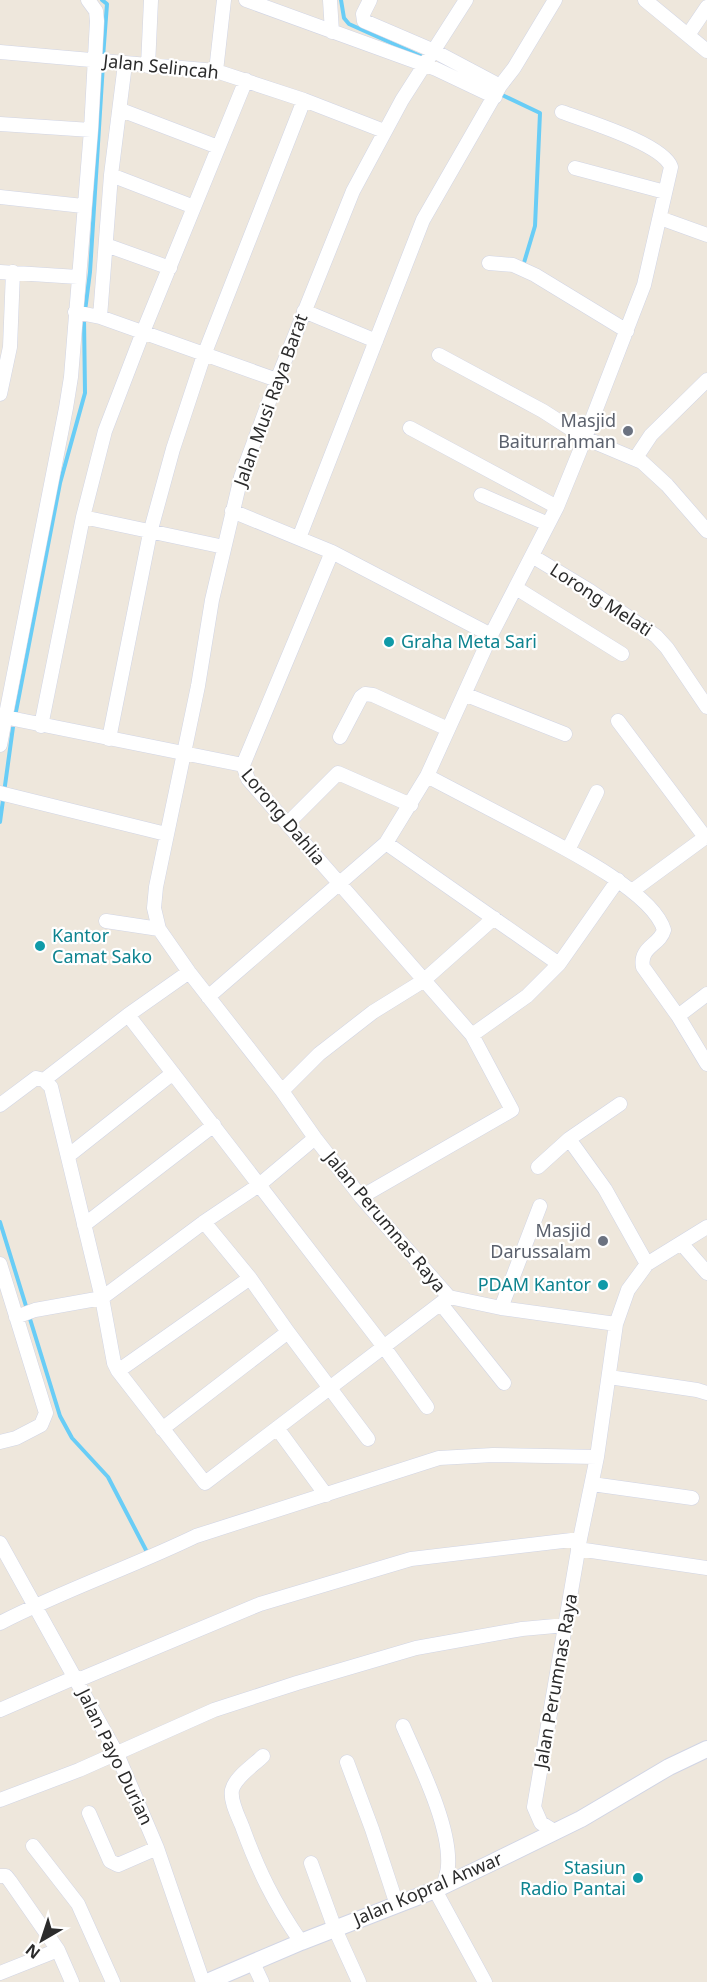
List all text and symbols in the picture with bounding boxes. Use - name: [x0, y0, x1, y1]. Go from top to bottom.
- street label: Jalan Selincah: [100, 48, 220, 84]
- street label: Jalan Musi Raya Barat: [227, 310, 313, 491]
- place label: Masjid Baiturrahman: [498, 408, 616, 453]
- marker: Masjid Baiturrahman: [621, 424, 635, 438]
- street label: Lorong Melati: [546, 557, 657, 641]
- place label: Graha Meta Sari: [401, 629, 537, 653]
- marker: Graha Meta Sari: [382, 635, 396, 649]
- street label: Lorong Dahlia: [236, 763, 331, 870]
- place label: Kantor Camat Sako: [52, 923, 152, 968]
- marker: Kantor Camat Sako: [33, 939, 47, 953]
- street label: Jalan Perumnas Raya: [318, 1144, 452, 1297]
- place label: Masjid Darussalam: [490, 1218, 591, 1263]
- marker: Masjid Darussalam: [596, 1234, 610, 1248]
- place label: PDAM Kantor: [478, 1272, 592, 1296]
- marker: PDAM Kantor: [596, 1278, 610, 1292]
- street label: Jalan Perumnas Raya: [527, 1592, 582, 1772]
- street label: Jalan Payo Durian: [72, 1683, 159, 1829]
- street label: Jalan Kopral Anwar: [348, 1846, 506, 1931]
- place label: Stasiun Radio Pantai: [520, 1855, 626, 1900]
- marker: Stasiun Radio Pantai: [631, 1871, 645, 1885]
- north arrow: [12, 1910, 72, 1970]
- text: N: [21, 1939, 45, 1964]

